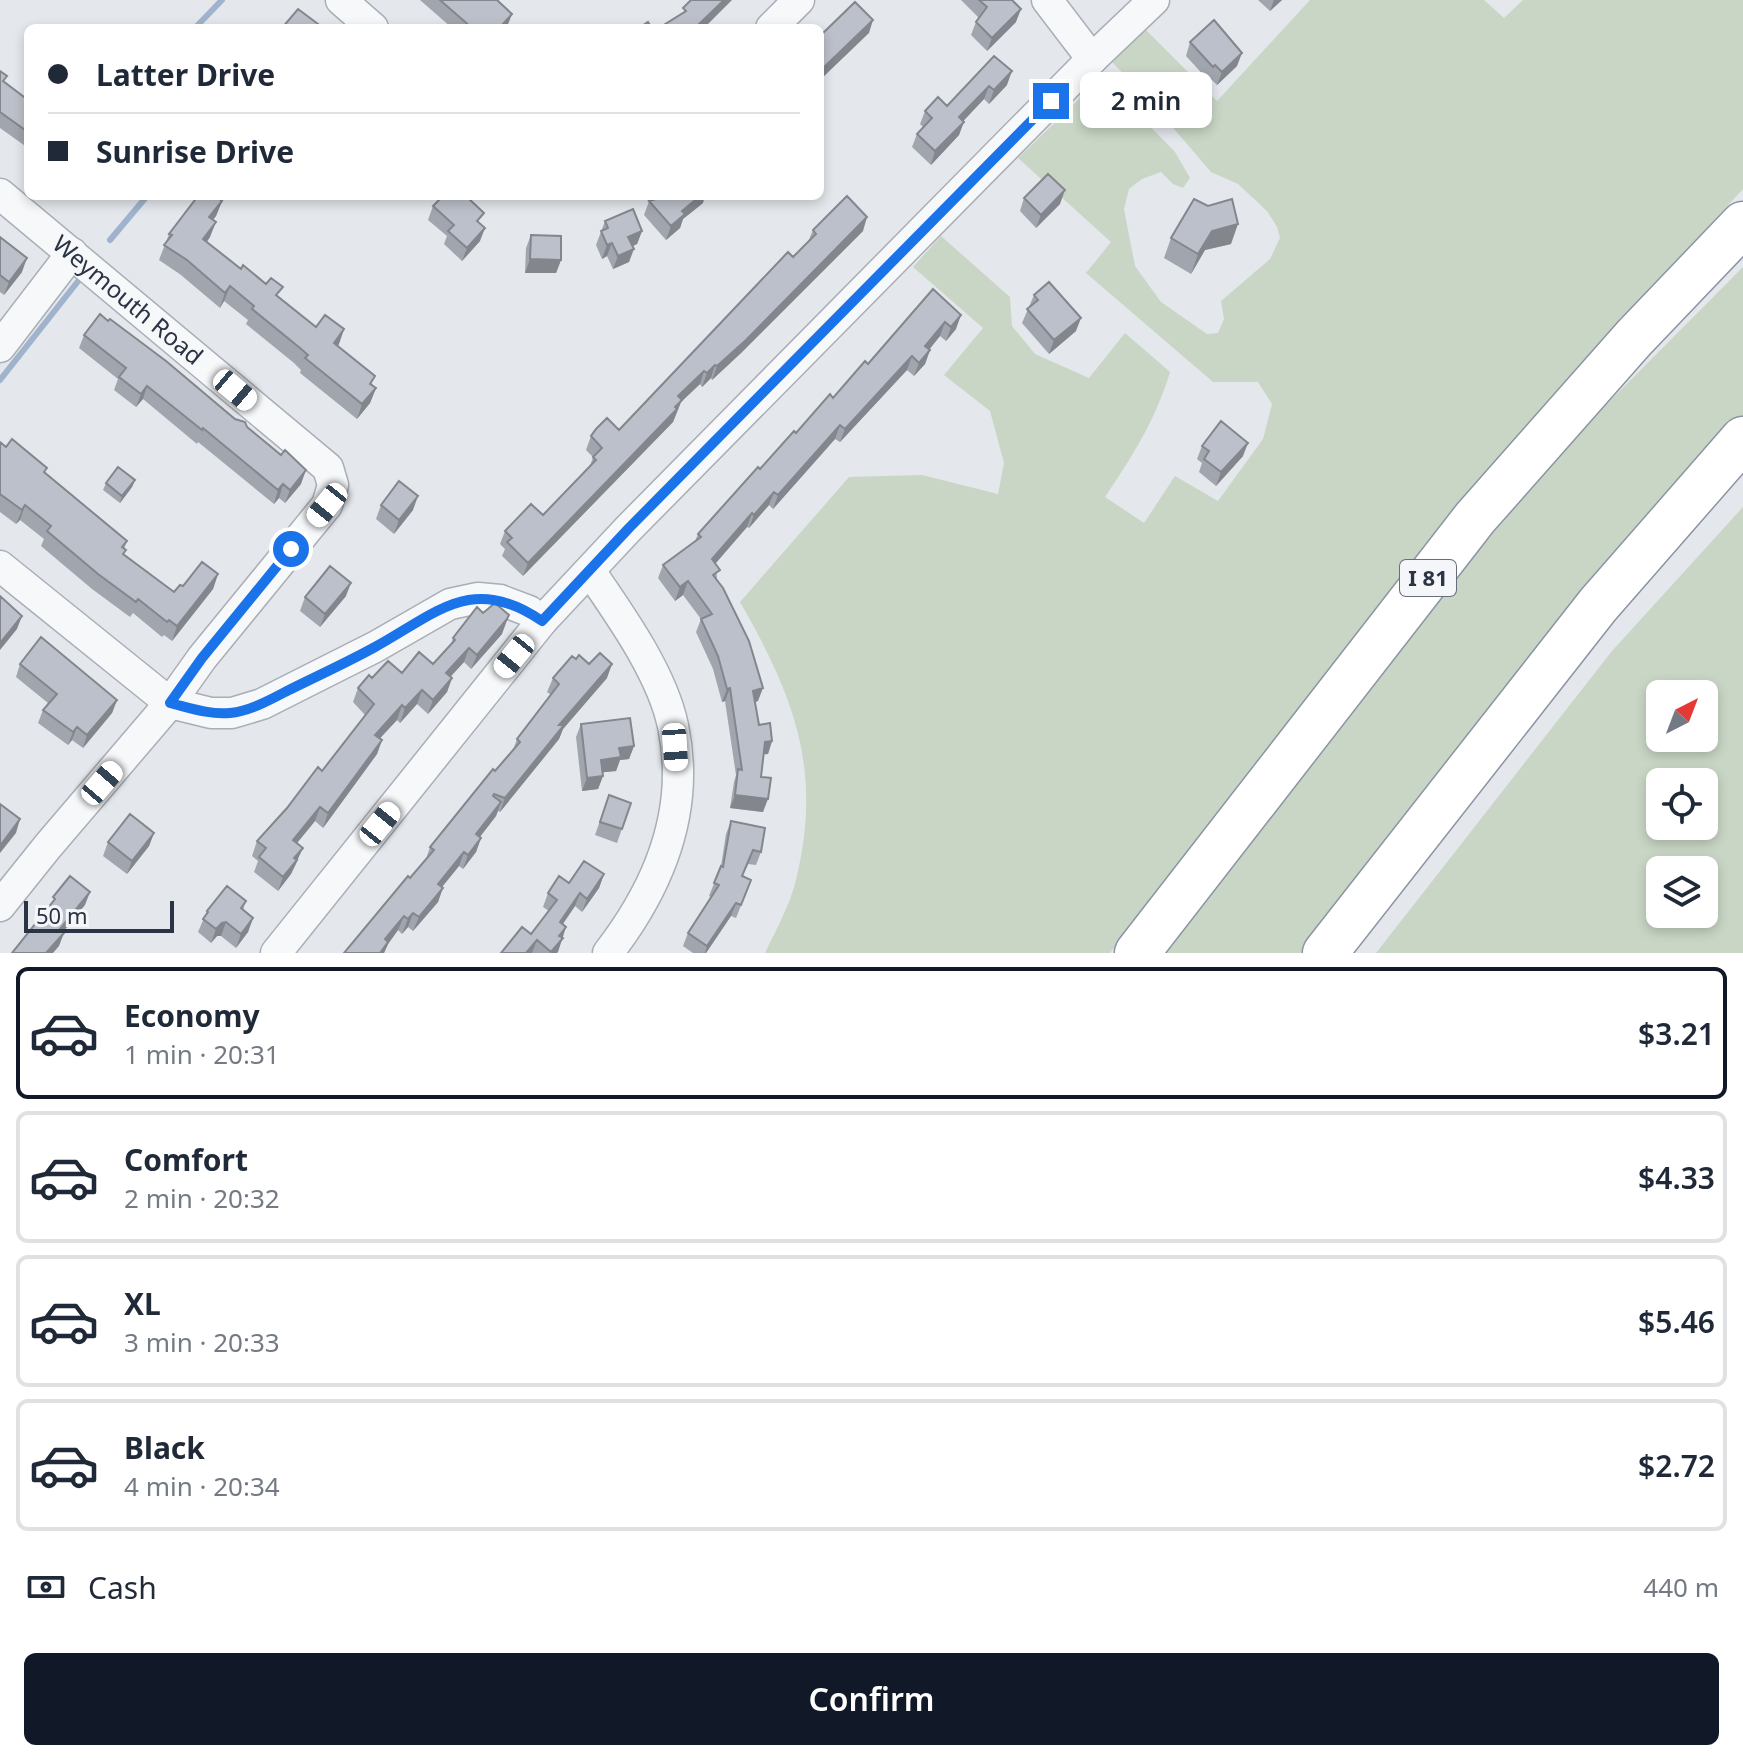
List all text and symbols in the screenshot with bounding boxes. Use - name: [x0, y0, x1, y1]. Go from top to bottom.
- text: Latter Drive: [96, 54, 275, 95]
- callout: 2 min: [1079, 73, 1211, 129]
- text: 2 min: [1111, 82, 1181, 118]
- route end: [1033, 83, 1069, 119]
- text: Sunrise Drive: [96, 131, 294, 172]
- street label: Weymouth Road: [46, 227, 210, 372]
- car: [209, 365, 261, 415]
- car: [303, 479, 351, 531]
- route start: [273, 531, 309, 567]
- road number: I 81: [1400, 560, 1456, 596]
- car: [490, 630, 538, 682]
- north arrow: [1646, 680, 1718, 752]
- map controls: [1646, 680, 1718, 928]
- car: [661, 722, 689, 772]
- car: [77, 757, 127, 809]
- button: locate: [1646, 768, 1718, 840]
- car: [356, 798, 404, 850]
- button: layers: [1646, 856, 1718, 928]
- scale bar: [24, 897, 174, 933]
- text: 50 m: [36, 900, 87, 930]
- text: Economy: [124, 995, 260, 1036]
- icon: car: [28, 997, 100, 1069]
- text: $3.21: [1638, 1013, 1715, 1054]
- text: 1 min · 20:31: [124, 1036, 280, 1072]
- text: Comfort: [124, 1139, 248, 1180]
- icon: car: [28, 1141, 100, 1213]
- text: $4.33: [1638, 1157, 1715, 1198]
- text: 2 min · 20:32: [124, 1180, 280, 1216]
- text: XL: [124, 1283, 161, 1324]
- icon: car: [28, 1285, 100, 1357]
- text: $5.46: [1638, 1301, 1715, 1342]
- text: 3 min · 20:33: [124, 1324, 280, 1360]
- text: Black: [124, 1427, 205, 1468]
- icon: car: [28, 1429, 100, 1501]
- text: $2.72: [1638, 1445, 1715, 1486]
- text: 4 min · 20:34: [124, 1468, 280, 1504]
- icon: cash: [24, 1565, 68, 1609]
- text: Cash: [88, 1567, 157, 1608]
- text: 440 m: [1643, 1569, 1719, 1605]
- button: Confirm: [24, 1653, 1719, 1745]

